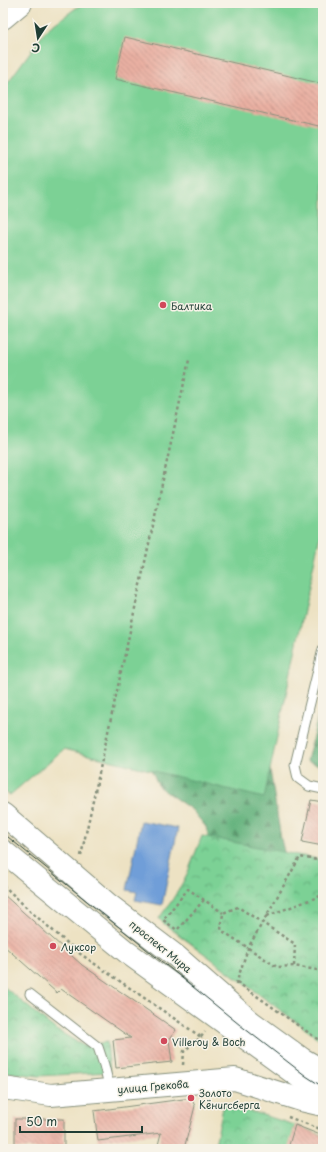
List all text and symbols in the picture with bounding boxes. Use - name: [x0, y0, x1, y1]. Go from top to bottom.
- north arrow: [18, 18, 58, 58]
- text: С: [30, 39, 42, 57]
- place label: Балтика: [171, 298, 213, 313]
- marker: Балтика: [158, 300, 168, 310]
- street label: проспект Мира: [127, 916, 196, 976]
- place label: Луксор: [61, 939, 96, 955]
- marker: Луксор: [48, 941, 58, 951]
- place label: Villeroy & Boch: [172, 1034, 246, 1050]
- marker: Villeroy & Boch: [159, 1036, 169, 1046]
- street label: улица Грекова: [117, 1075, 190, 1097]
- place label: Золото Кёнигсберга: [199, 1085, 261, 1112]
- marker: Золото Кёнигсберга: [186, 1093, 196, 1103]
- scale bar: [20, 1108, 142, 1134]
- text: 50 m: [26, 1112, 57, 1130]

